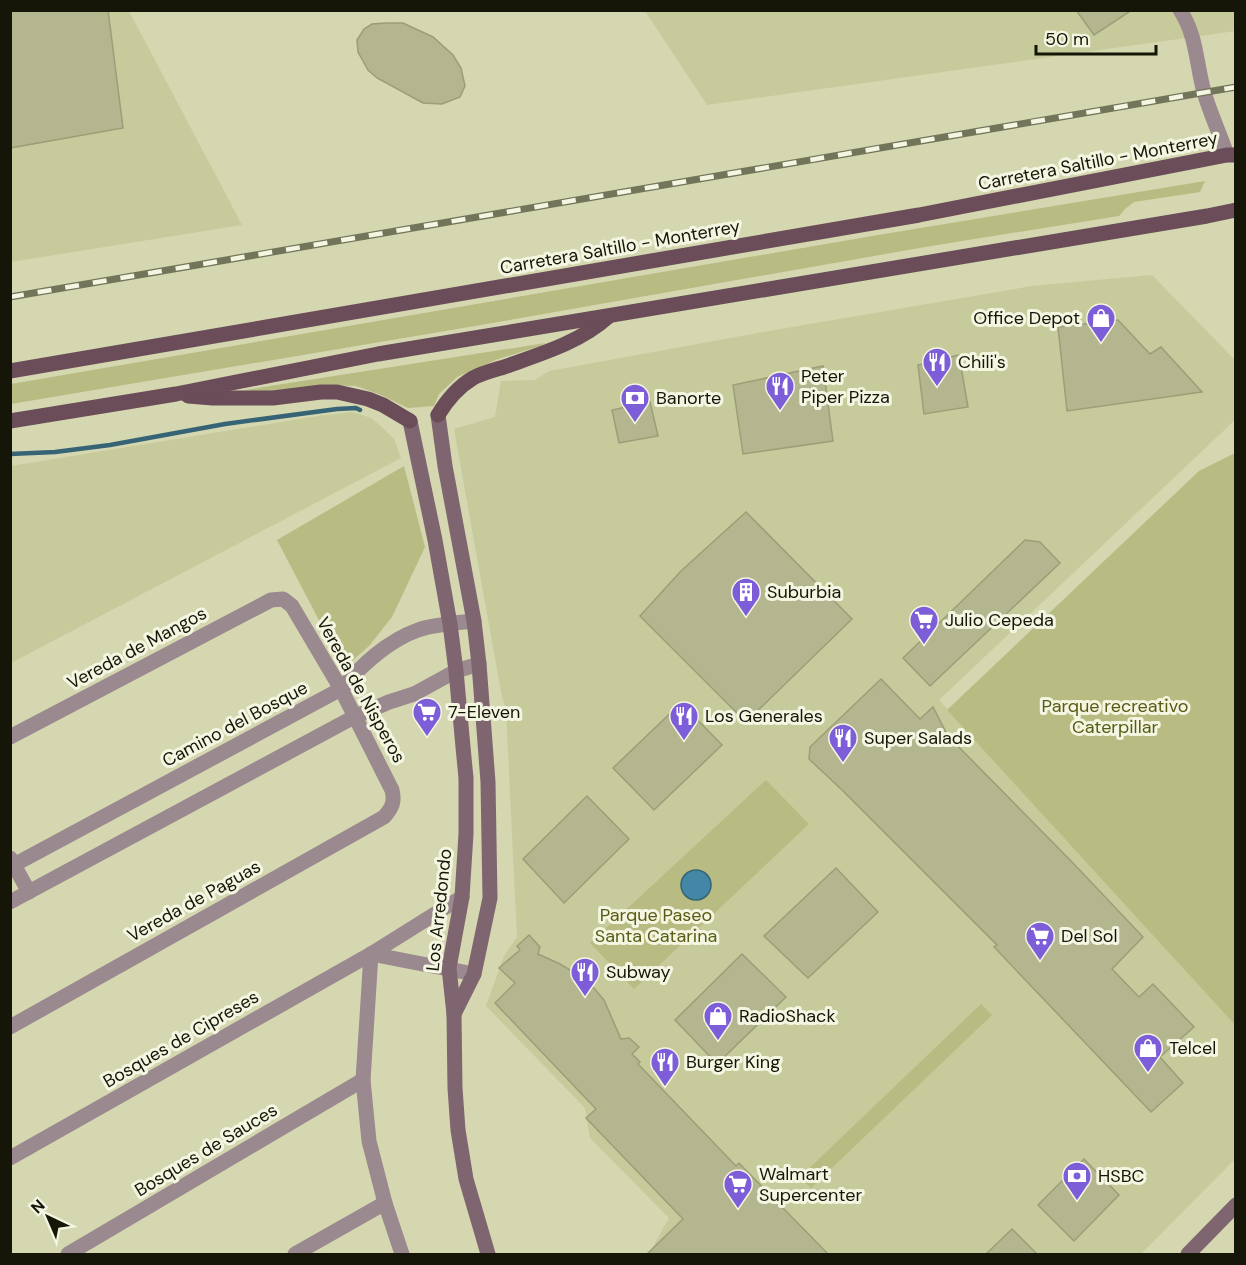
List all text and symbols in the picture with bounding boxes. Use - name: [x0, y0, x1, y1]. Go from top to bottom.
- scale bar: [1036, 18, 1156, 56]
- text: 50 m: [1045, 27, 1089, 51]
- street label: Carretera Saltillo - Monterrey: [976, 126, 1220, 196]
- street label: Carretera Saltillo - Monterrey: [498, 214, 742, 280]
- shop icon: Office Depot: [1085, 302, 1117, 344]
- place label: Office Depot: [973, 306, 1080, 330]
- restaurant icon: Chili's: [921, 346, 953, 388]
- place label: Chili's: [958, 350, 1006, 374]
- place label: Peter Piper Pizza: [801, 364, 890, 409]
- restaurant icon: Peter Piper Pizza: [764, 370, 796, 412]
- bank icon: Banorte: [619, 382, 651, 424]
- place label: Banorte: [656, 386, 721, 410]
- building icon: Suburbia: [730, 576, 762, 618]
- place label: Suburbia: [767, 580, 841, 604]
- street label: Vereda de Mangos: [63, 601, 211, 695]
- supermarket icon: Julio Cepeda: [908, 604, 940, 646]
- place label: Julio Cepeda: [945, 608, 1054, 632]
- street label: Vereda de Nisperos: [311, 613, 411, 767]
- street label: Camino del Bosque: [158, 675, 312, 773]
- park label: Parque recreativo Caterpillar: [1042, 694, 1188, 739]
- supermarket icon: 7-Eleven: [411, 696, 443, 738]
- place label: 7-Eleven: [448, 700, 520, 724]
- restaurant icon: Los Generales: [668, 700, 700, 742]
- place label: Los Generales: [705, 704, 823, 728]
- restaurant icon: Super Salads: [827, 722, 859, 764]
- place label: Super Salads: [864, 726, 972, 750]
- street label: Los Arredondo: [421, 848, 457, 972]
- street label: Vereda de Paguas: [123, 854, 265, 948]
- park label: Parque Paseo Santa Catarina: [595, 903, 717, 948]
- supermarket icon: Del Sol: [1024, 920, 1056, 962]
- place label: Del Sol: [1061, 924, 1118, 948]
- restaurant icon: Subway: [569, 956, 601, 998]
- place label: Subway: [606, 960, 671, 984]
- street label: Bosques de Cipreses: [99, 985, 263, 1093]
- shop icon: RadioShack: [702, 1000, 734, 1042]
- place label: RadioShack: [739, 1004, 835, 1028]
- shop icon: Telcel: [1132, 1032, 1164, 1074]
- place label: Telcel: [1169, 1036, 1216, 1060]
- restaurant icon: Burger King: [649, 1046, 681, 1088]
- place label: Burger King: [686, 1050, 780, 1074]
- street label: Bosques de Sauces: [130, 1098, 282, 1202]
- bank icon: HSBC: [1061, 1160, 1093, 1202]
- place label: Walmart Supercenter: [759, 1162, 862, 1207]
- place label: HSBC: [1098, 1164, 1145, 1188]
- supermarket icon: Walmart Supercenter: [722, 1168, 754, 1210]
- north arrow: [18, 1187, 78, 1247]
- text: N: [26, 1195, 49, 1218]

